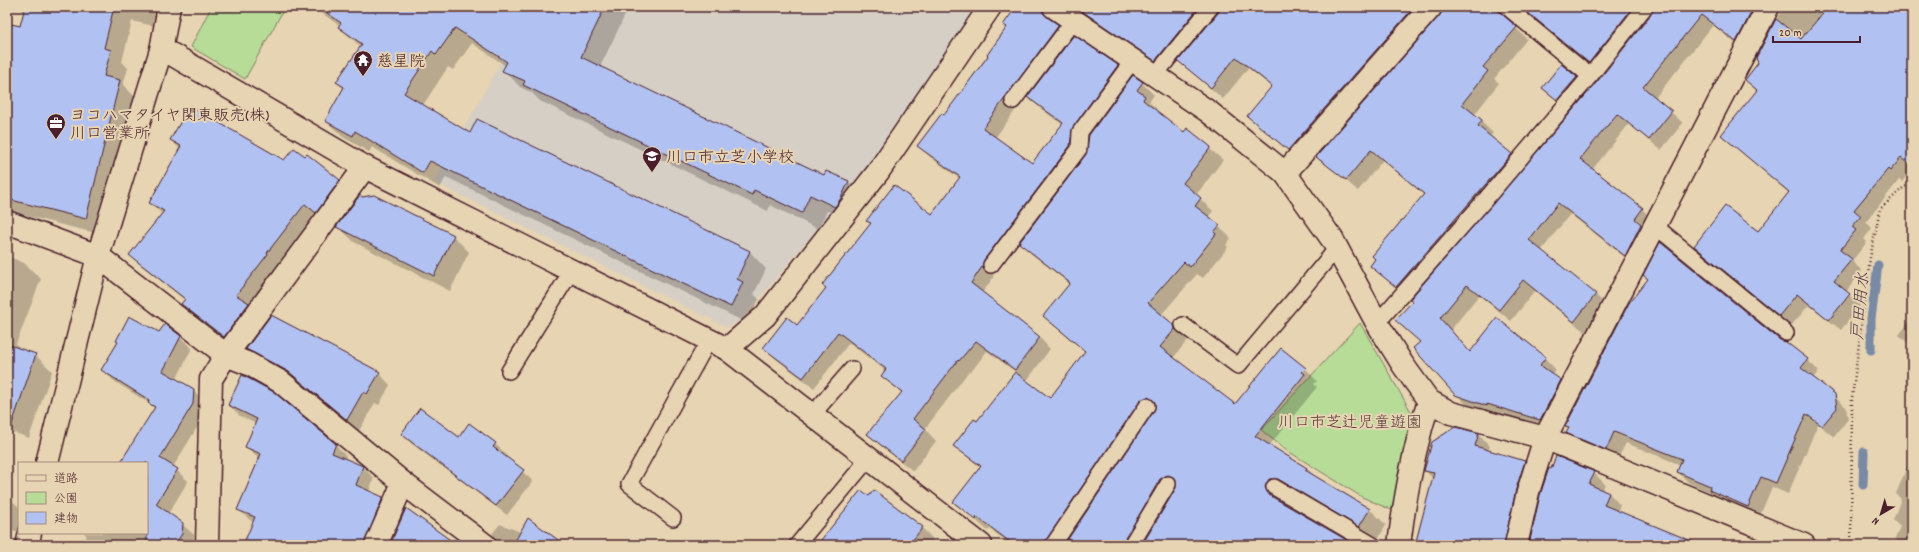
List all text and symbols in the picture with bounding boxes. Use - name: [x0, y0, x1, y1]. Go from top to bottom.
- scale bar: [1773, 18, 1860, 44]
- text: 20 m: [1779, 25, 1802, 42]
- temple icon: 慈星院: [352, 49, 374, 77]
- place label: 慈星院: [377, 51, 425, 74]
- place label: ヨコハマタイヤ関東販売(株) 川口営業所: [70, 105, 269, 146]
- office icon: ヨコハマタイヤ関東販売(株) 川口営業所: [45, 112, 67, 140]
- school or university icon: 川口市立芝小学校: [641, 145, 663, 173]
- place label: 川口市立芝小学校: [666, 147, 794, 170]
- water label: 戸田用水: [1847, 271, 1877, 341]
- park label: 川口市芝辻児童遊園: [1278, 412, 1422, 435]
- legend: [18, 462, 148, 534]
- text: 道路: [54, 471, 78, 488]
- text: 公園: [54, 491, 78, 508]
- north arrow: [1861, 494, 1901, 534]
- text: 建物: [54, 511, 78, 528]
- text: N: [1869, 512, 1883, 528]

